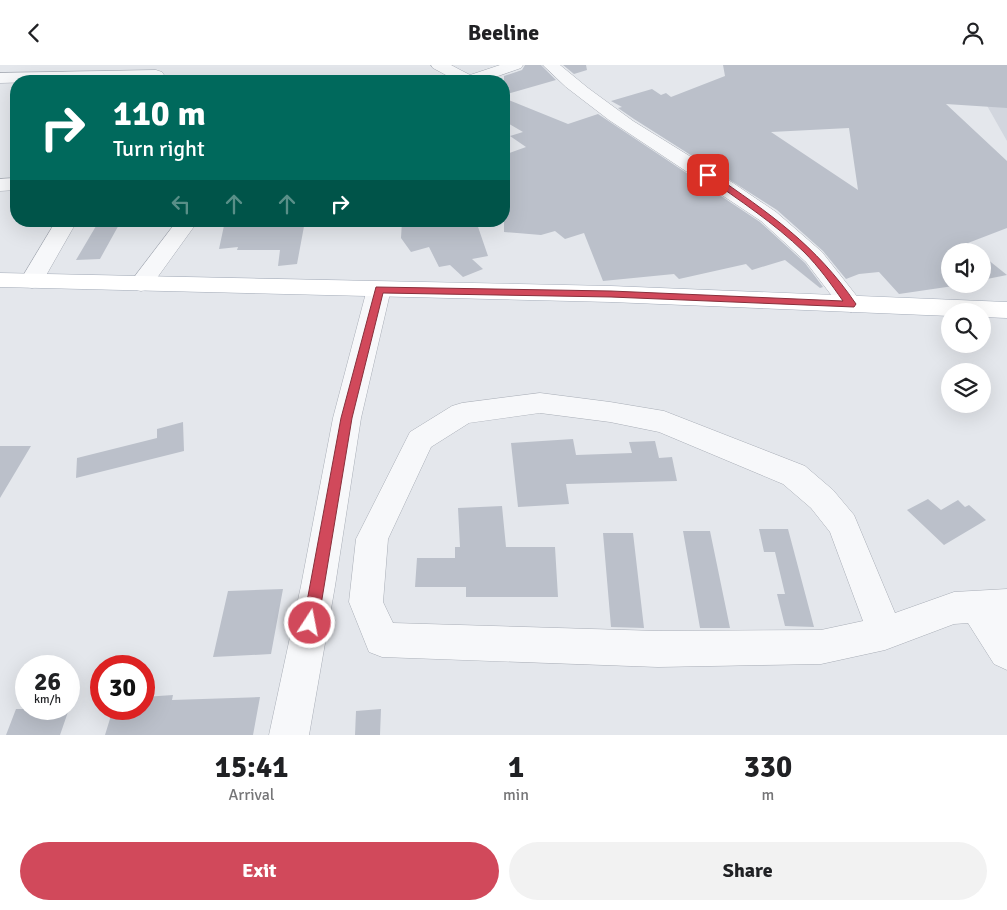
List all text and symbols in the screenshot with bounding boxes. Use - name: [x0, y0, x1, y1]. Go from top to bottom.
- icon: back: [20, 19, 48, 47]
- text: Beeline: [468, 19, 539, 46]
- icon: person: [959, 19, 987, 47]
- text: 110 m: [113, 92, 206, 135]
- icon: right: [30, 95, 95, 160]
- text: Turn right: [113, 135, 205, 162]
- pin: [687, 154, 729, 196]
- icon: arrive: [694, 161, 722, 189]
- icon: left: [167, 190, 195, 218]
- icon: ahead: [220, 190, 248, 218]
- icon: ahead: [273, 190, 301, 218]
- icon: right: [326, 190, 354, 218]
- map controls: [941, 243, 991, 413]
- button: sound: [941, 243, 991, 293]
- button: search: [941, 303, 991, 353]
- button: layers: [941, 363, 991, 413]
- position arrow: [283, 596, 335, 648]
- speed limit sign: 30: [90, 655, 155, 720]
- text: 26: [34, 666, 61, 697]
- text: km/h: [34, 692, 61, 707]
- text: 15:41: [215, 749, 288, 786]
- text: 1: [508, 749, 524, 786]
- text: 330: [744, 749, 792, 786]
- text: Arrival: [228, 785, 275, 805]
- text: min: [503, 785, 529, 805]
- text: m: [762, 785, 774, 805]
- button: Exit: [20, 842, 499, 900]
- button: Share: [509, 842, 987, 900]

